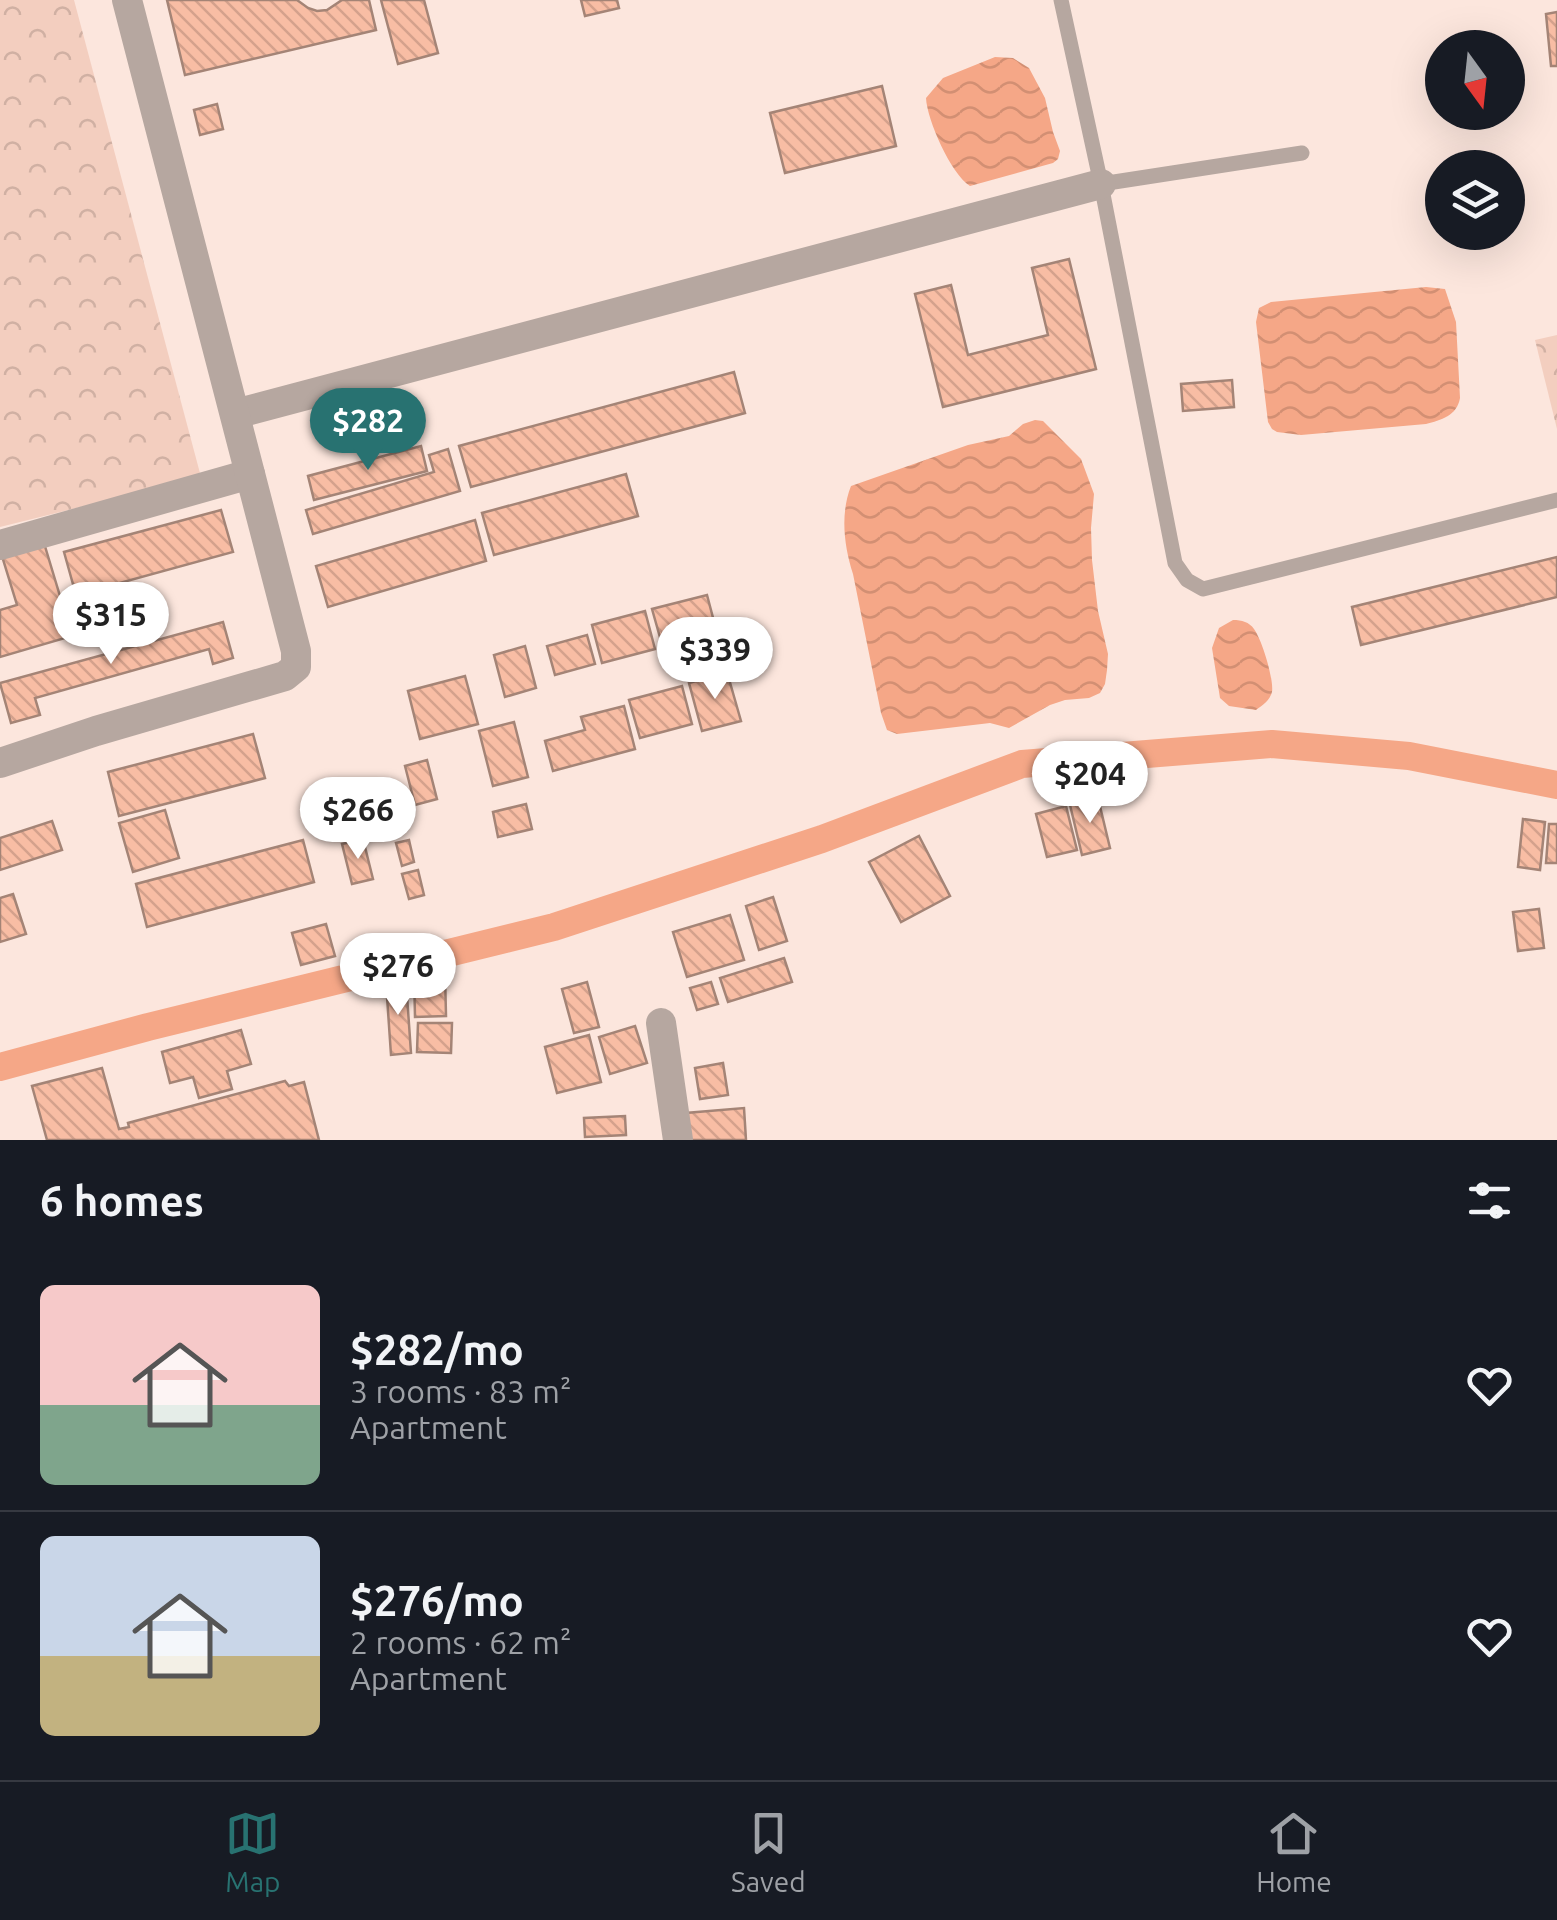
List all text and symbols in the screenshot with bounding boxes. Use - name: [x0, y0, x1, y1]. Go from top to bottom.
- north arrow: [1425, 30, 1525, 130]
- map controls: [1425, 30, 1525, 250]
- button: layers: [1425, 150, 1525, 250]
- pin: $282: [309, 388, 427, 473]
- text: $282: [332, 402, 404, 438]
- pin: $315: [52, 582, 170, 667]
- text: $315: [75, 596, 147, 632]
- pin: $339: [656, 617, 774, 702]
- text: $339: [679, 631, 751, 667]
- pin: $204: [1031, 741, 1149, 826]
- text: $204: [1054, 755, 1126, 791]
- pin: $266: [299, 777, 417, 862]
- text: $266: [322, 791, 394, 827]
- pin: $276: [339, 933, 457, 1018]
- text: $276: [362, 947, 434, 983]
- icon: filters: [1462, 1173, 1517, 1228]
- text: 6 homes: [40, 1177, 204, 1224]
- icon: home: [120, 1325, 240, 1445]
- text: $282/mo: [350, 1326, 524, 1373]
- icon: heart: [1462, 1358, 1517, 1413]
- text: 3 rooms · 83 m²: [350, 1373, 571, 1409]
- text: Apartment: [350, 1409, 507, 1445]
- icon: home: [120, 1576, 240, 1696]
- text: $276/mo: [350, 1577, 524, 1624]
- icon: heart: [1462, 1609, 1517, 1664]
- text: 2 rooms · 62 m²: [350, 1624, 571, 1660]
- text: Apartment: [350, 1660, 507, 1696]
- tab: Map: [225, 1806, 280, 1897]
- tab: Saved: [731, 1806, 806, 1897]
- tab: Home: [1256, 1806, 1332, 1897]

